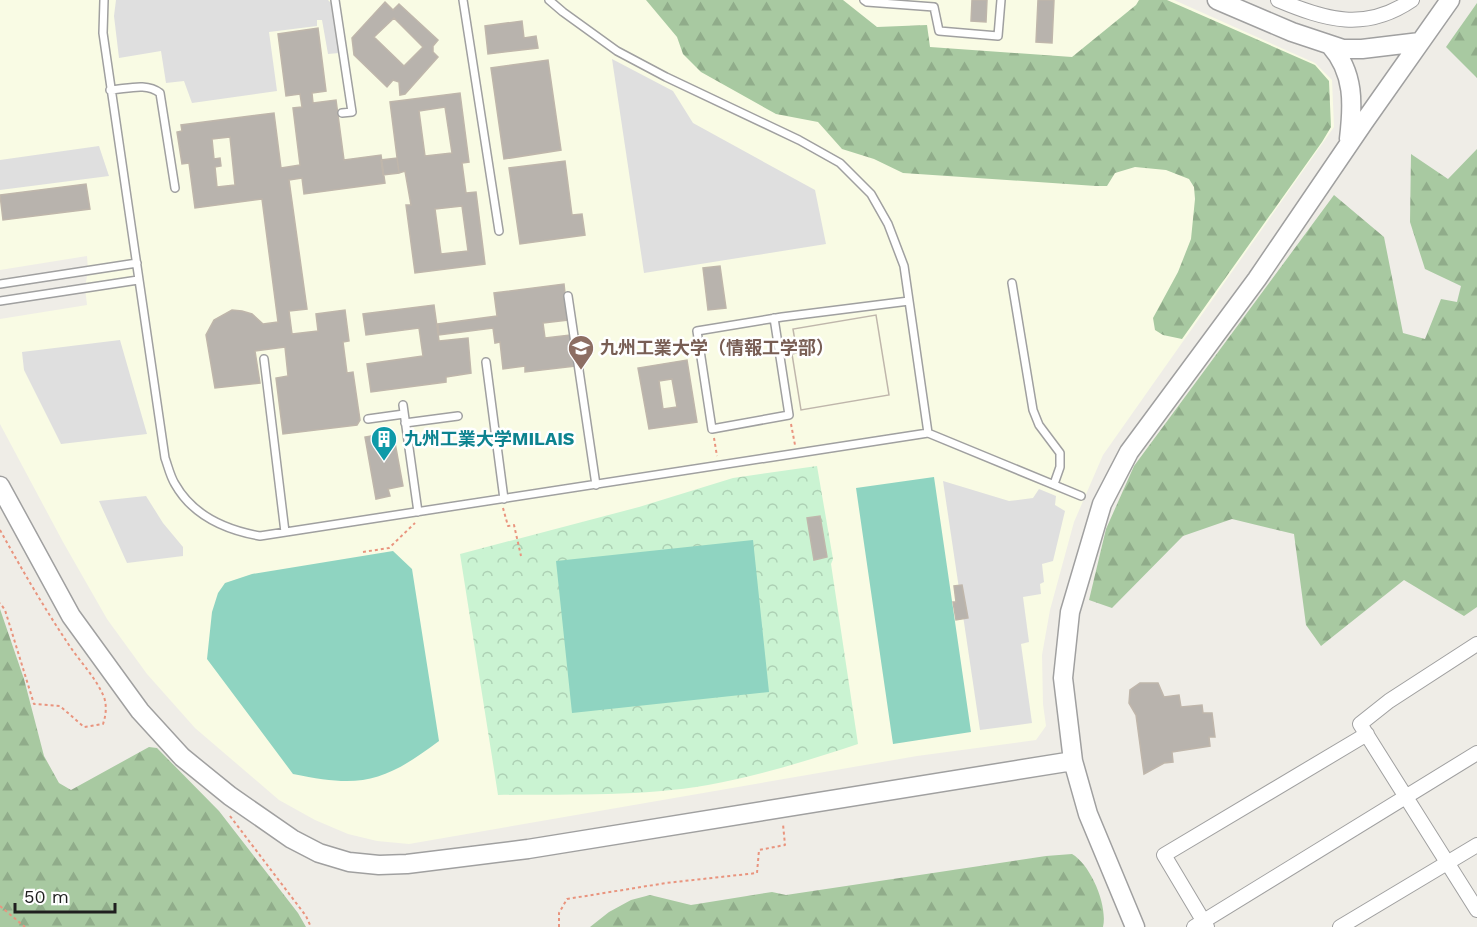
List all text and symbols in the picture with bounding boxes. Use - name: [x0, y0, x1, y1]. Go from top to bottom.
- school or university icon: 九州工業大学（情報工学部）: [566, 333, 596, 371]
- place label: 九州工業大学（情報工学部）: [600, 337, 834, 358]
- building icon: 九州工業大学MILAIS: [369, 424, 399, 462]
- place label: 九州工業大学MILAIS: [404, 428, 575, 449]
- scale bar: [15, 876, 116, 914]
- text: 50 m: [24, 886, 69, 907]

